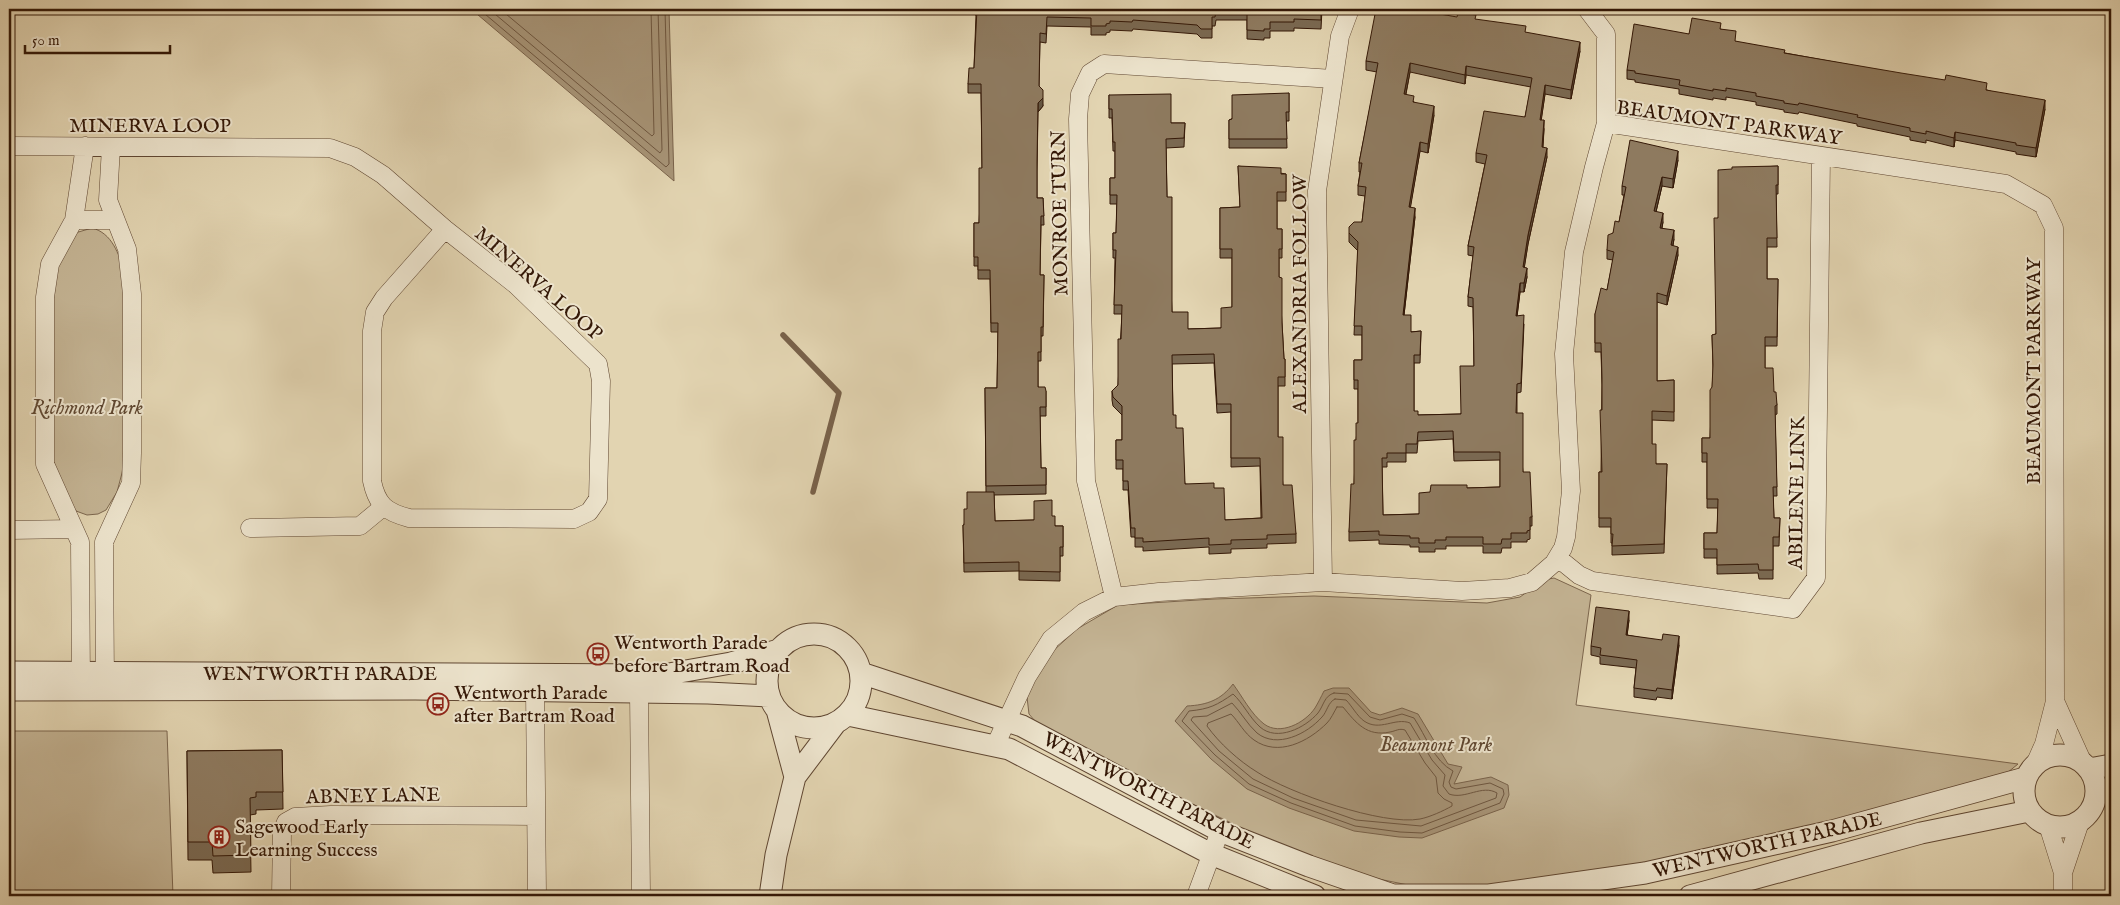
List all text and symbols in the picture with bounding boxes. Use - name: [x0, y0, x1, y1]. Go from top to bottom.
- scale bar: [25, 22, 170, 54]
- text: 50 m: [32, 31, 60, 50]
- street label: BEAUMONT PARKWAY: [1615, 95, 1844, 152]
- street label: MINERVA LOOP: [69, 114, 231, 139]
- street label: MONROE TURN: [1047, 130, 1074, 296]
- street label: ALEXANDRIA FOLLOW: [1288, 174, 1313, 414]
- street label: MINERVA LOOP: [469, 222, 608, 347]
- street label: BEAUMONT PARKWAY: [2022, 256, 2047, 484]
- park label: Richmond Park: [31, 396, 143, 421]
- street label: ABILENE LINK: [1784, 416, 1811, 571]
- place label: Wentworth Parade before Bartram Road: [614, 631, 790, 679]
- bus stop icon: Wentworth Parade before Bartram Road: [586, 642, 610, 666]
- street label: WENTWORTH PARADE: [203, 662, 437, 687]
- place label: Wentworth Parade after Bartram Road: [454, 681, 615, 729]
- bus stop icon: Wentworth Parade after Bartram Road: [426, 692, 450, 716]
- street label: WENTWORTH PARADE: [1038, 727, 1258, 856]
- park label: Beaumont Park: [1380, 733, 1492, 758]
- street label: ABNEY LANE: [305, 783, 441, 810]
- street label: WENTWORTH PARADE: [1650, 807, 1884, 884]
- place label: Sagewood Early Learning Success: [235, 815, 377, 863]
- building icon: Sagewood Early Learning Success: [207, 825, 231, 849]

